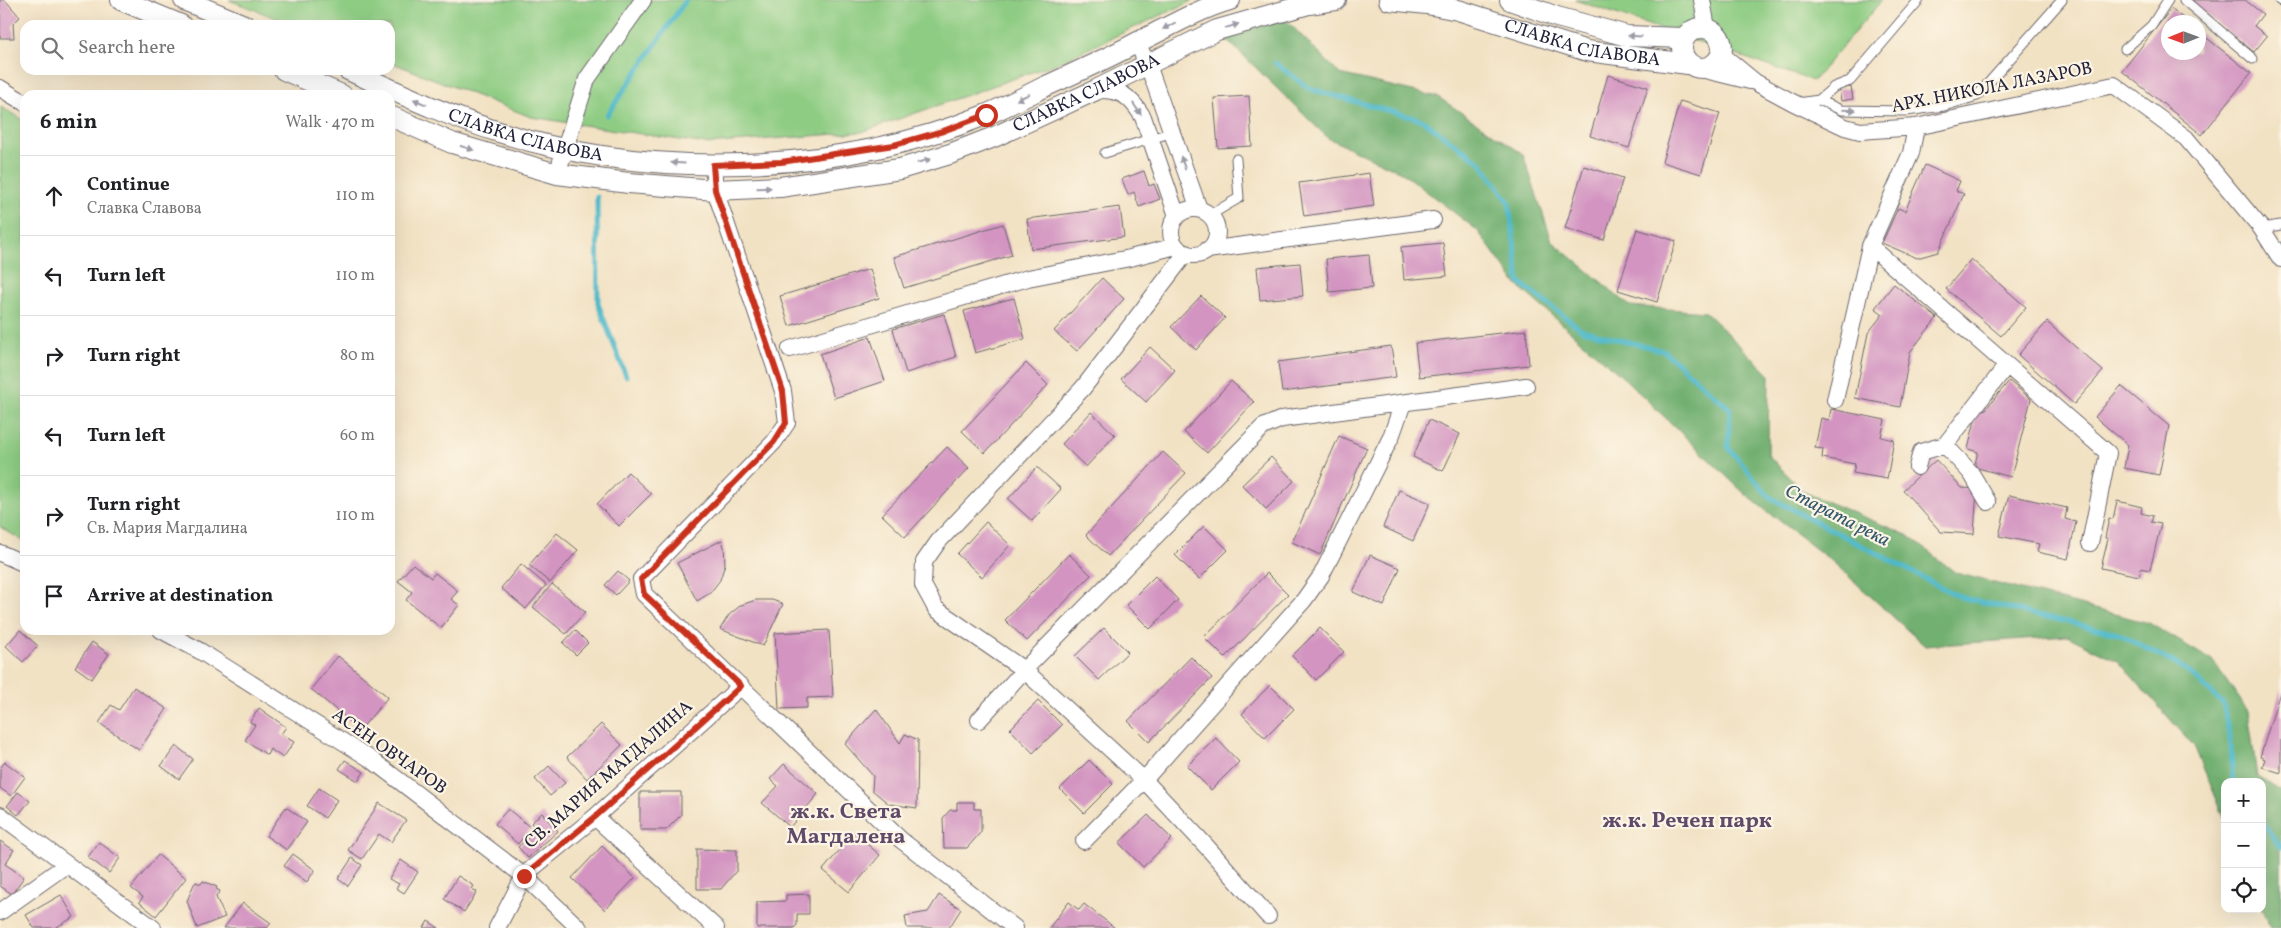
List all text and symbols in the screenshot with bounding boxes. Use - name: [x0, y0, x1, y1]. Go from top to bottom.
- street label: СЛАВКА СЛАВОВА: [1501, 13, 1662, 73]
- north arrow: [2161, 15, 2206, 60]
- search box: [20, 20, 395, 75]
- one-way arrow: [1225, 21, 1240, 29]
- one-way arrow: [1161, 22, 1176, 30]
- one-way arrow: [1627, 32, 1643, 40]
- icon: search: [38, 34, 66, 62]
- text: Search here: [78, 35, 175, 61]
- street label: СЛАВКА СЛАВОВА: [1009, 48, 1165, 139]
- street label: АРХ. НИКОЛА ЛАЗАРОВ: [1889, 56, 2095, 120]
- one-way arrow: [1016, 94, 1030, 102]
- one-way arrow: [413, 97, 427, 105]
- one-way arrow: [1132, 102, 1142, 116]
- street label: СЛАВКА СЛАВОВА: [444, 103, 605, 168]
- route start: [975, 104, 998, 127]
- one-way arrow: [1841, 106, 1857, 114]
- text: 6 min: [40, 108, 97, 137]
- text: Walk · 470 m: [285, 112, 375, 134]
- one-way arrow: [460, 145, 475, 152]
- one-way arrow: [1179, 155, 1187, 170]
- one-way arrow: [916, 157, 931, 165]
- one-way arrow: [670, 158, 686, 166]
- text: Continue: [87, 172, 170, 198]
- icon: ahead: [40, 182, 68, 210]
- one-way arrow: [756, 183, 772, 191]
- text: 110 m: [336, 185, 375, 207]
- text: Славка Славова: [87, 198, 202, 220]
- icon: left: [40, 262, 68, 290]
- text: Turn left: [87, 263, 166, 289]
- text: 110 m: [336, 265, 375, 287]
- icon: right: [40, 342, 68, 370]
- text: Turn right: [87, 343, 180, 369]
- text: 80 m: [340, 345, 375, 367]
- icon: left: [40, 422, 68, 450]
- text: Turn left: [87, 423, 166, 449]
- text: 60 m: [340, 425, 375, 447]
- water label: Старата река: [1780, 478, 1894, 554]
- text: Turn right: [87, 492, 180, 518]
- icon: right: [40, 502, 68, 530]
- text: 110 m: [336, 505, 375, 527]
- text: Св. Мария Магдалина: [87, 518, 248, 540]
- icon: arrive: [40, 582, 68, 610]
- text: Arrive at destination: [87, 583, 273, 609]
- street label: СВ. МАРИЯ МАГДАЛИНА: [519, 695, 699, 855]
- street label: АСЕН ОВЧАРОВ: [326, 703, 452, 801]
- map controls: [2221, 778, 2266, 913]
- button: +: [2221, 778, 2266, 823]
- district label: ж.к. Света Магдалена: [787, 797, 906, 853]
- district label: ж.к. Речен парк: [1602, 806, 1772, 837]
- button: −: [2221, 823, 2266, 868]
- route end: [513, 865, 536, 888]
- button: locate: [2221, 868, 2266, 913]

